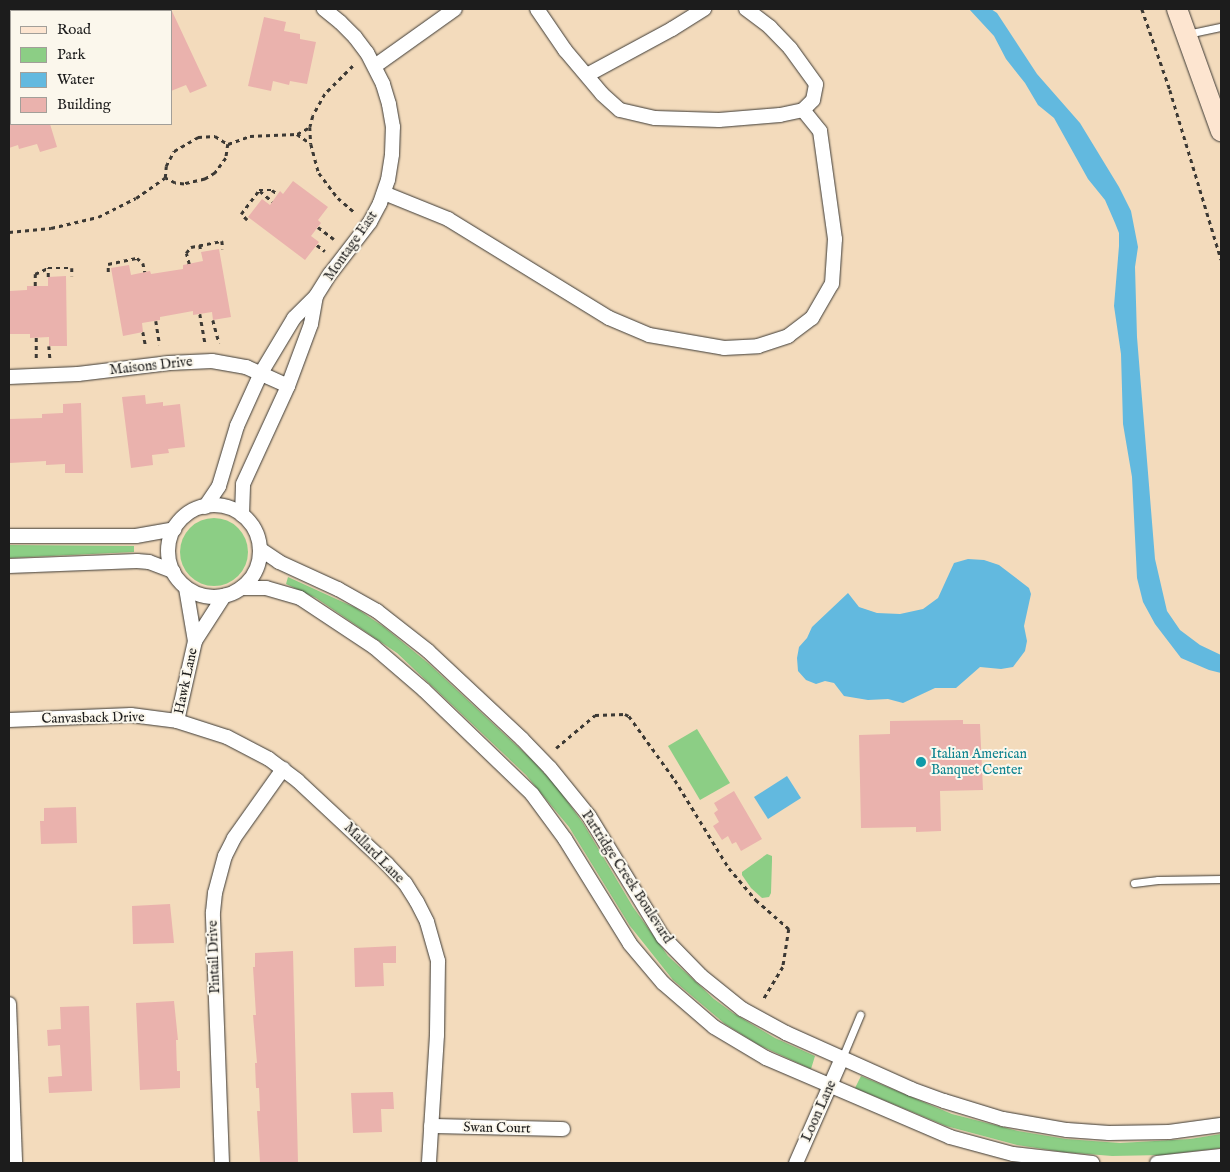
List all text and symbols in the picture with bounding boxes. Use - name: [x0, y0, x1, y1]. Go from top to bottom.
- legend: [10, 10, 172, 125]
- text: Road: [57, 20, 91, 39]
- text: Park: [57, 45, 86, 64]
- text: Water: [57, 70, 94, 89]
- text: Building: [57, 95, 111, 114]
- street label: Montage East: [321, 208, 381, 284]
- street label: Maisons Drive: [109, 353, 193, 379]
- street label: Hawk Lane: [171, 646, 201, 716]
- street label: Canvasback Drive: [41, 709, 145, 727]
- place label: Italian American Banquet Center: [931, 746, 1027, 779]
- marker: Italian American Banquet Center: [915, 756, 927, 768]
- street label: Partridge Creek Boulevard: [578, 807, 676, 947]
- street label: Mallard Lane: [340, 819, 408, 887]
- street label: Pintail Drive: [204, 920, 224, 994]
- street label: Loon Lane: [798, 1078, 840, 1144]
- street label: Swan Court: [463, 1119, 531, 1137]

